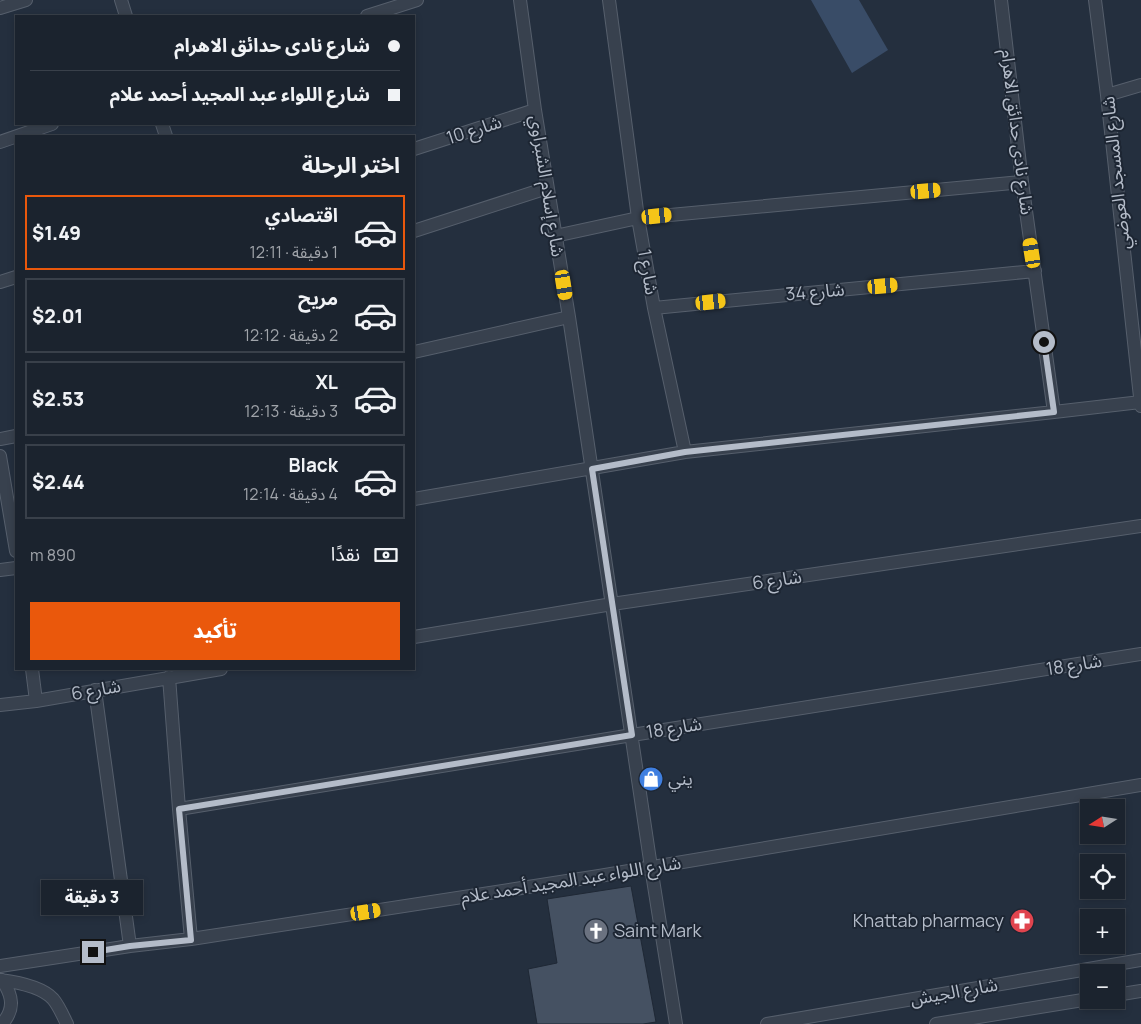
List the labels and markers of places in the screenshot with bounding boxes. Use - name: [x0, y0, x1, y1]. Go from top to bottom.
- shop icon: يني: [638, 766, 664, 792]
- place label: يني: [668, 766, 693, 792]
- place label: Khattab pharmacy: [853, 908, 1004, 932]
- pharmacy icon: Khattab pharmacy: [1009, 908, 1035, 934]
- church icon: Saint Mark: [583, 918, 609, 944]
- place label: Saint Mark: [614, 918, 702, 942]

